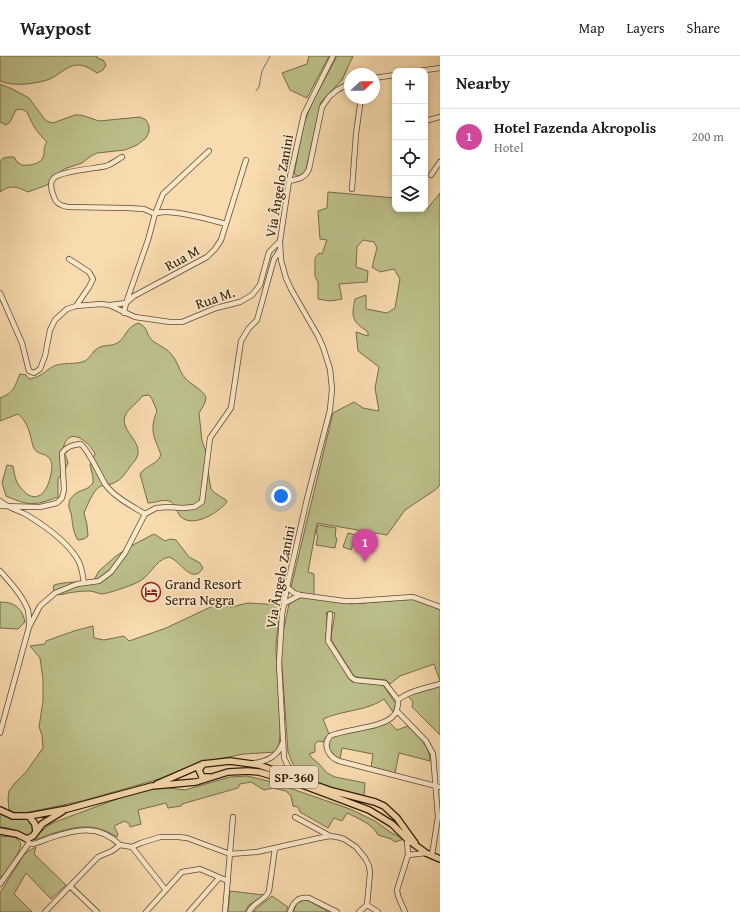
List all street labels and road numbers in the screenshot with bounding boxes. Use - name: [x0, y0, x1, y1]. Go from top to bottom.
- street label: Via Ângelo Zanini: [260, 133, 298, 239]
- street label: Rua M: [161, 240, 203, 276]
- street label: Rua M.: [193, 282, 237, 314]
- street label: Via Ângelo Zanini: [260, 524, 300, 630]
- road number: SP-360: [270, 766, 318, 788]

